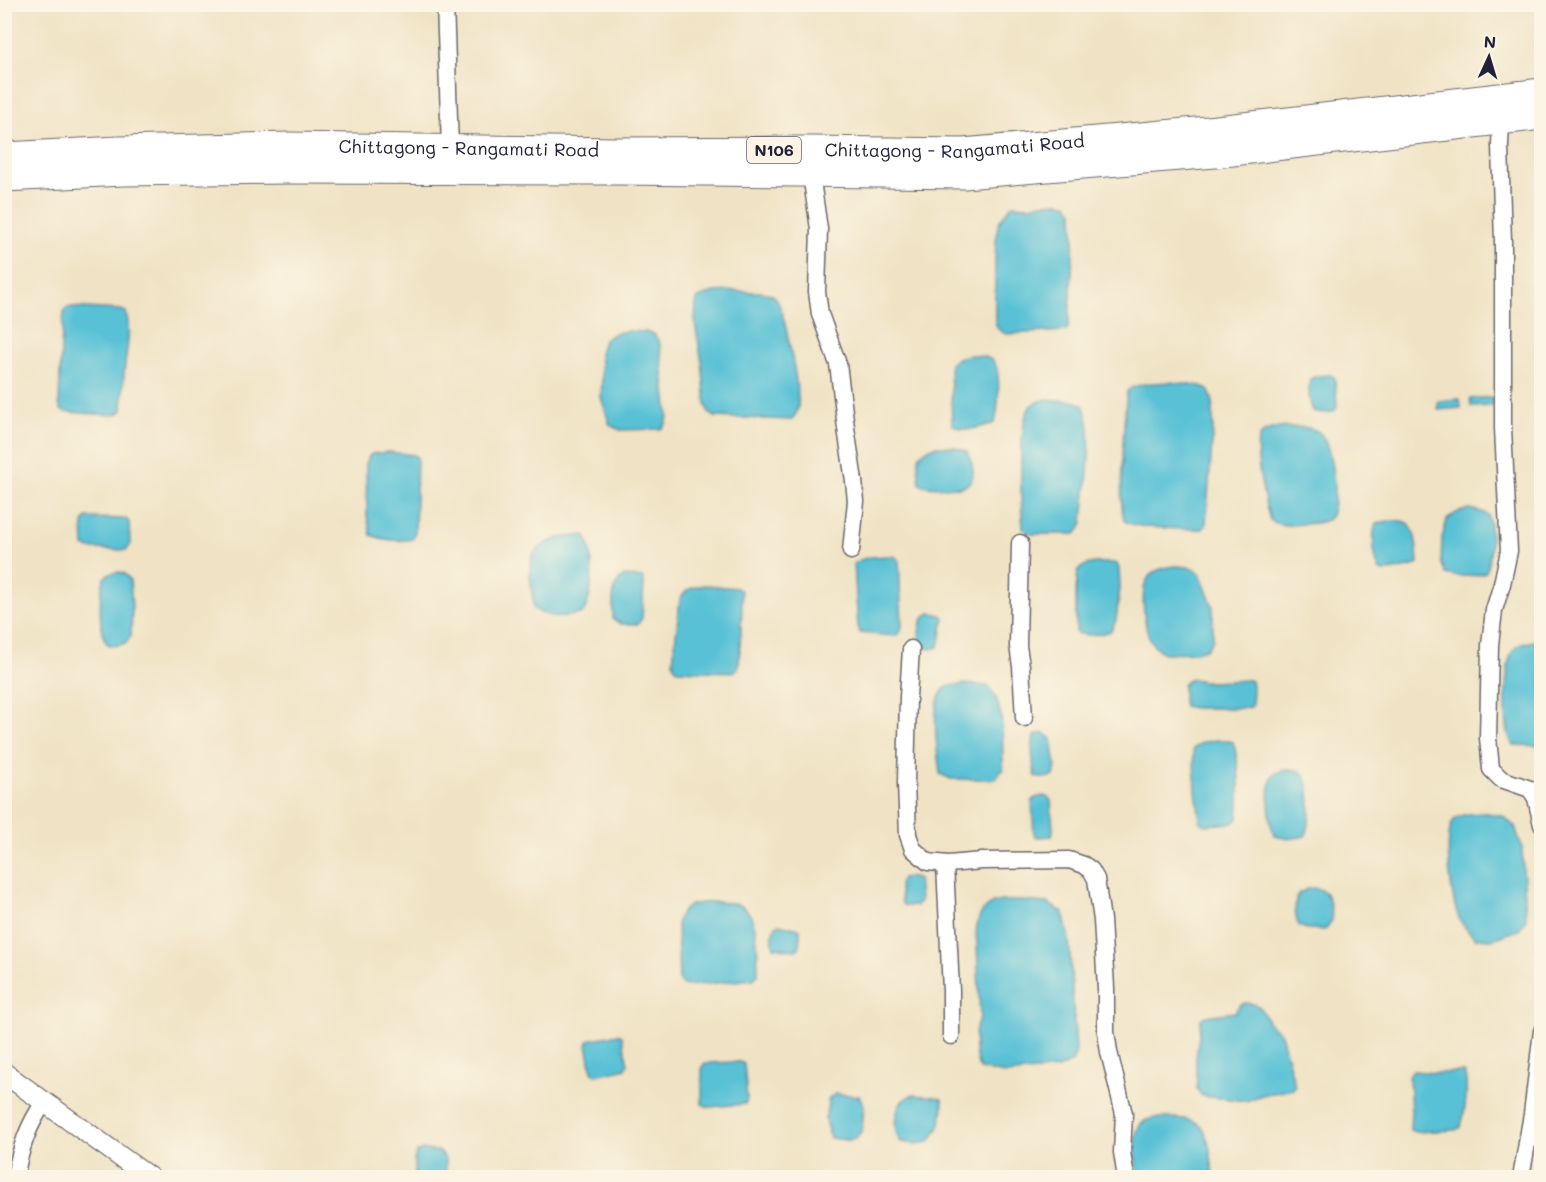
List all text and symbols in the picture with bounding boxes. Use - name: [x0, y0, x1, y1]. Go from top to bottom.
- north arrow: [1459, 27, 1519, 87]
- text: N: [1483, 31, 1497, 52]
- street label: Chittagong - Rangamati Road: [824, 128, 1085, 163]
- street label: Chittagong - Rangamati Road: [338, 134, 599, 162]
- road number: N106: [747, 137, 801, 163]

